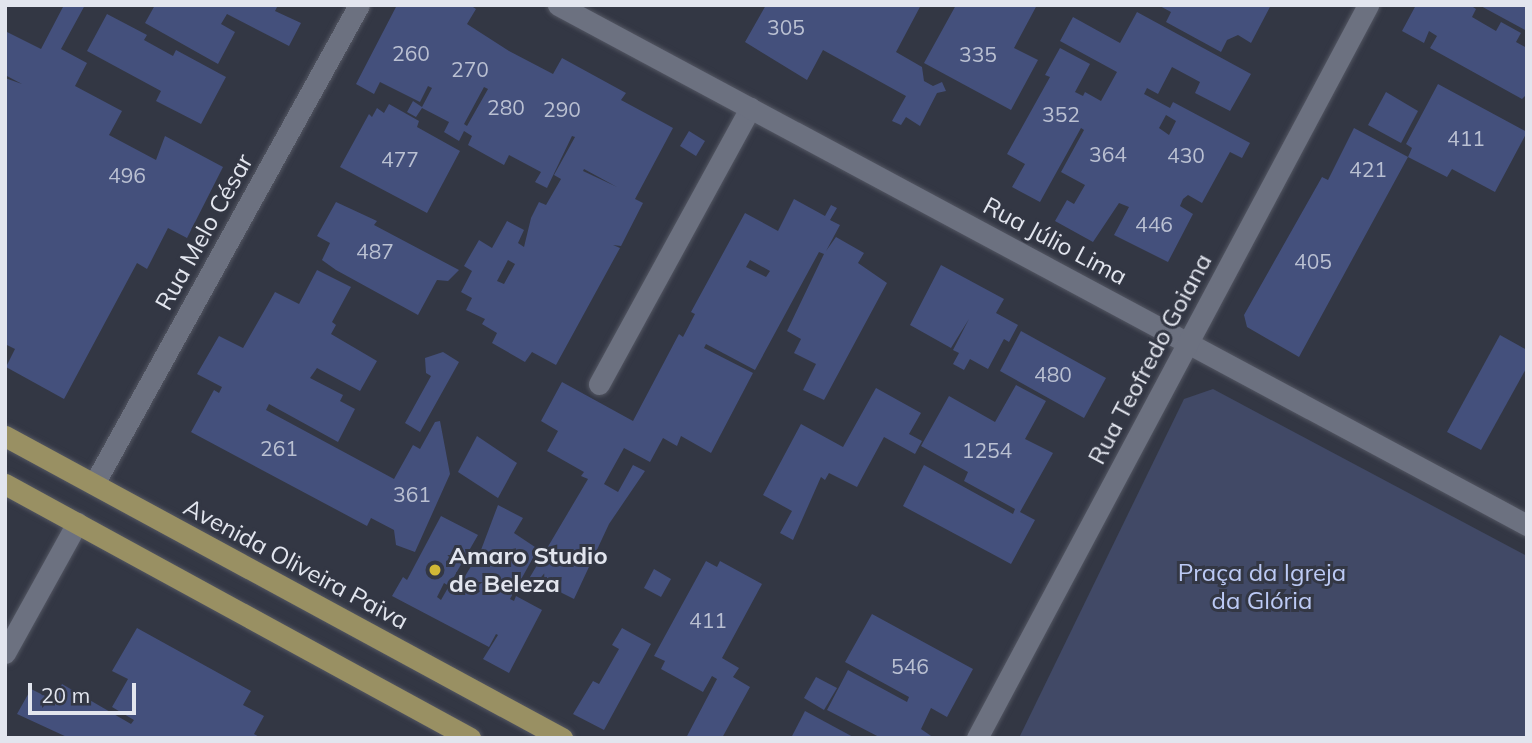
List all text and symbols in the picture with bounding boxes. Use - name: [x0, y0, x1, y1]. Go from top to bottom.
- house number: 305: [767, 14, 805, 40]
- house number: 260: [392, 40, 430, 66]
- house number: 335: [959, 41, 997, 67]
- house number: 270: [451, 56, 489, 82]
- house number: 280: [487, 94, 525, 120]
- house number: 290: [543, 96, 581, 122]
- house number: 352: [1042, 101, 1080, 127]
- house number: 411: [1447, 125, 1485, 151]
- house number: 364: [1089, 141, 1127, 167]
- house number: 430: [1167, 142, 1205, 168]
- house number: 477: [381, 146, 419, 172]
- street label: Rua Melo César: [149, 149, 259, 315]
- house number: 421: [1349, 156, 1387, 182]
- house number: 496: [108, 162, 146, 188]
- street label: Rua Júlio Lima: [978, 191, 1132, 291]
- house number: 446: [1135, 211, 1173, 237]
- house number: 487: [356, 238, 394, 264]
- house number: 405: [1294, 248, 1332, 274]
- street label: Rua Teofredo Goiana: [1082, 249, 1218, 469]
- house number: 480: [1034, 361, 1072, 387]
- house number: 261: [260, 435, 298, 461]
- house number: 1254: [962, 437, 1012, 463]
- house number: 361: [393, 481, 431, 507]
- street label: Avenida Oliveira Paiva: [179, 493, 413, 635]
- place label: Amaro Studio de Beleza: [449, 542, 608, 598]
- park label: Praça da Igreja da Glória: [1178, 559, 1346, 615]
- marker: Amaro Studio de Beleza: [427, 562, 443, 578]
- house number: 411: [689, 607, 727, 633]
- house number: 546: [891, 653, 929, 679]
- scale bar: [32, 670, 140, 714]
- text: 20 m: [41, 682, 90, 708]

